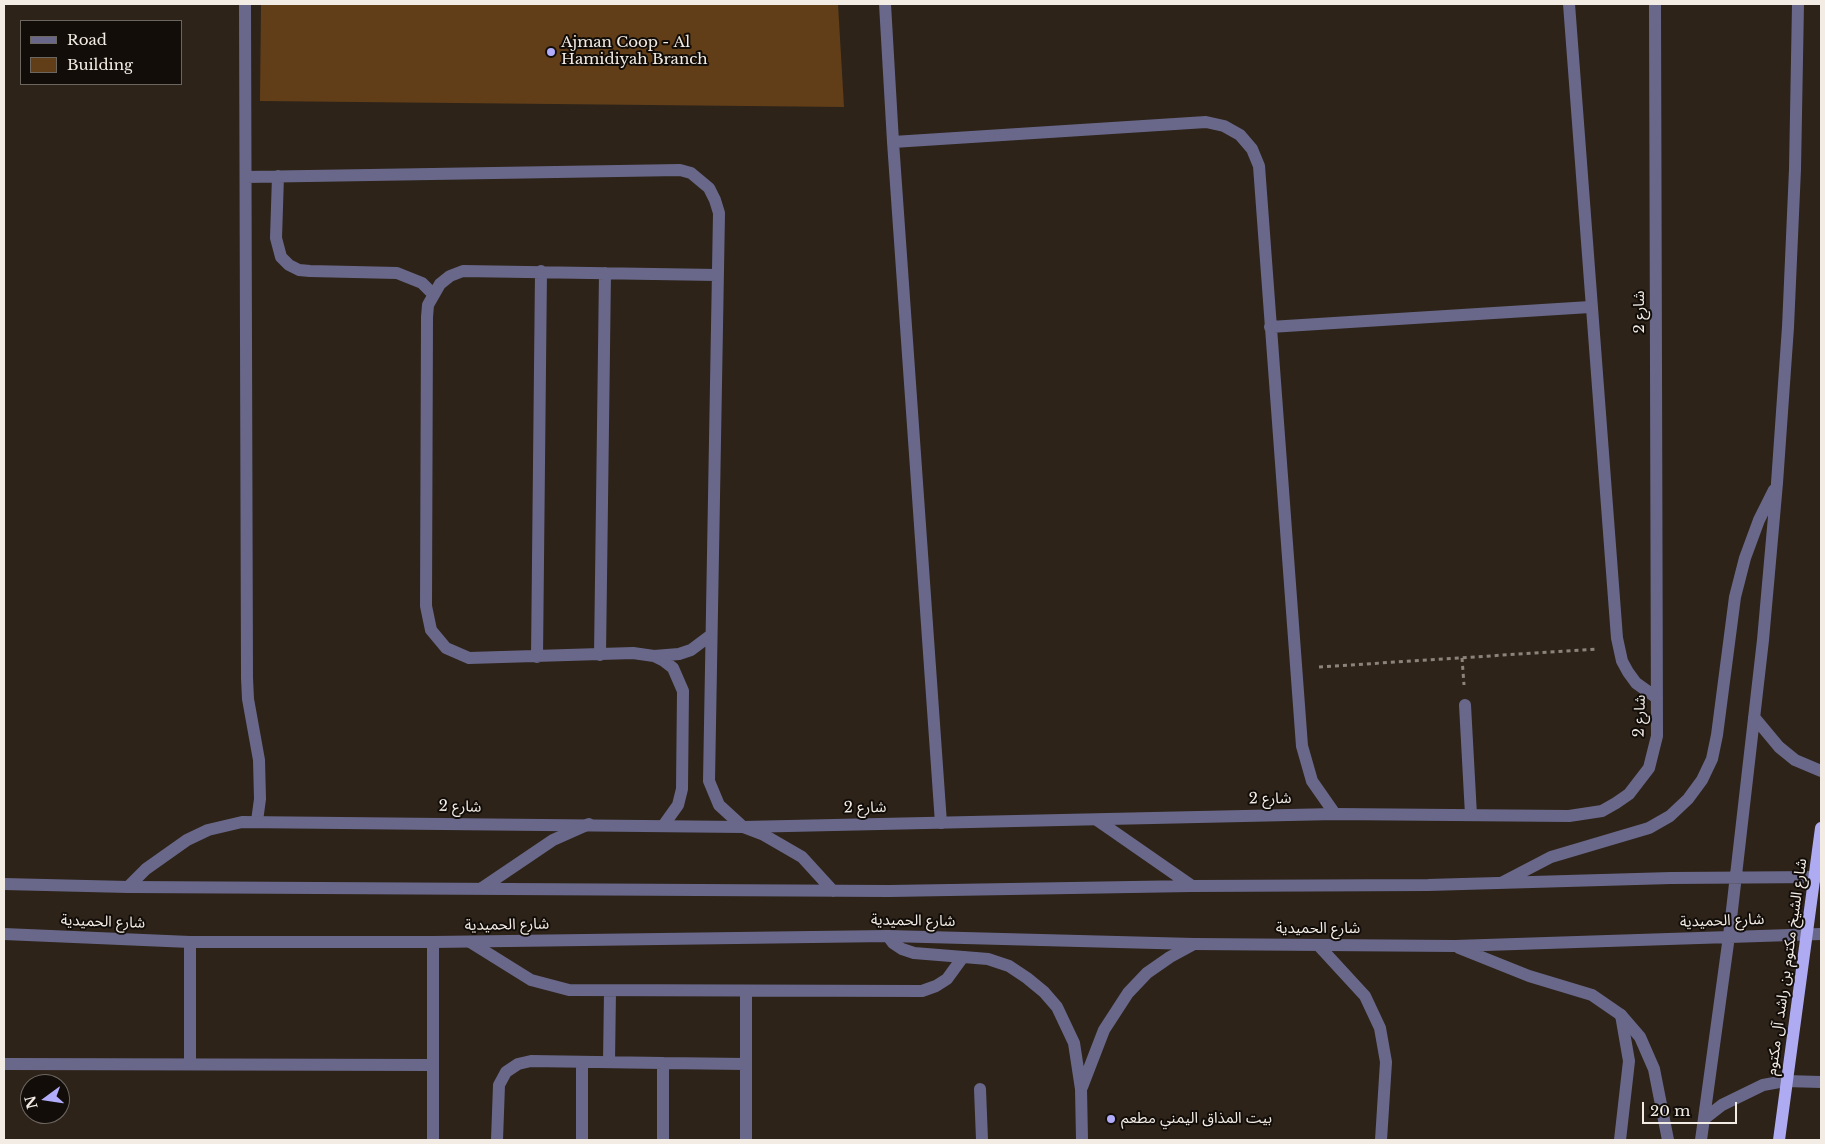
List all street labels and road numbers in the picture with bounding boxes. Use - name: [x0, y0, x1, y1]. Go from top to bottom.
- street label: شارع 2: [1631, 291, 1649, 333]
- street label: شارع 2: [1630, 694, 1650, 738]
- street label: شارع 2: [1248, 790, 1292, 808]
- street label: شارع 2: [438, 798, 482, 816]
- street label: شارع 2: [843, 799, 887, 817]
- street label: شارع الشيخ مكتوم بن راشد آل مكتوم: [1763, 857, 1811, 1077]
- street label: شارع الحميدية: [871, 911, 955, 931]
- street label: شارع الحميدية: [1679, 911, 1765, 931]
- street label: شارع الحميدية: [60, 912, 146, 932]
- street label: شارع الحميدية: [465, 915, 549, 935]
- street label: شارع الحميدية: [1276, 920, 1360, 938]

